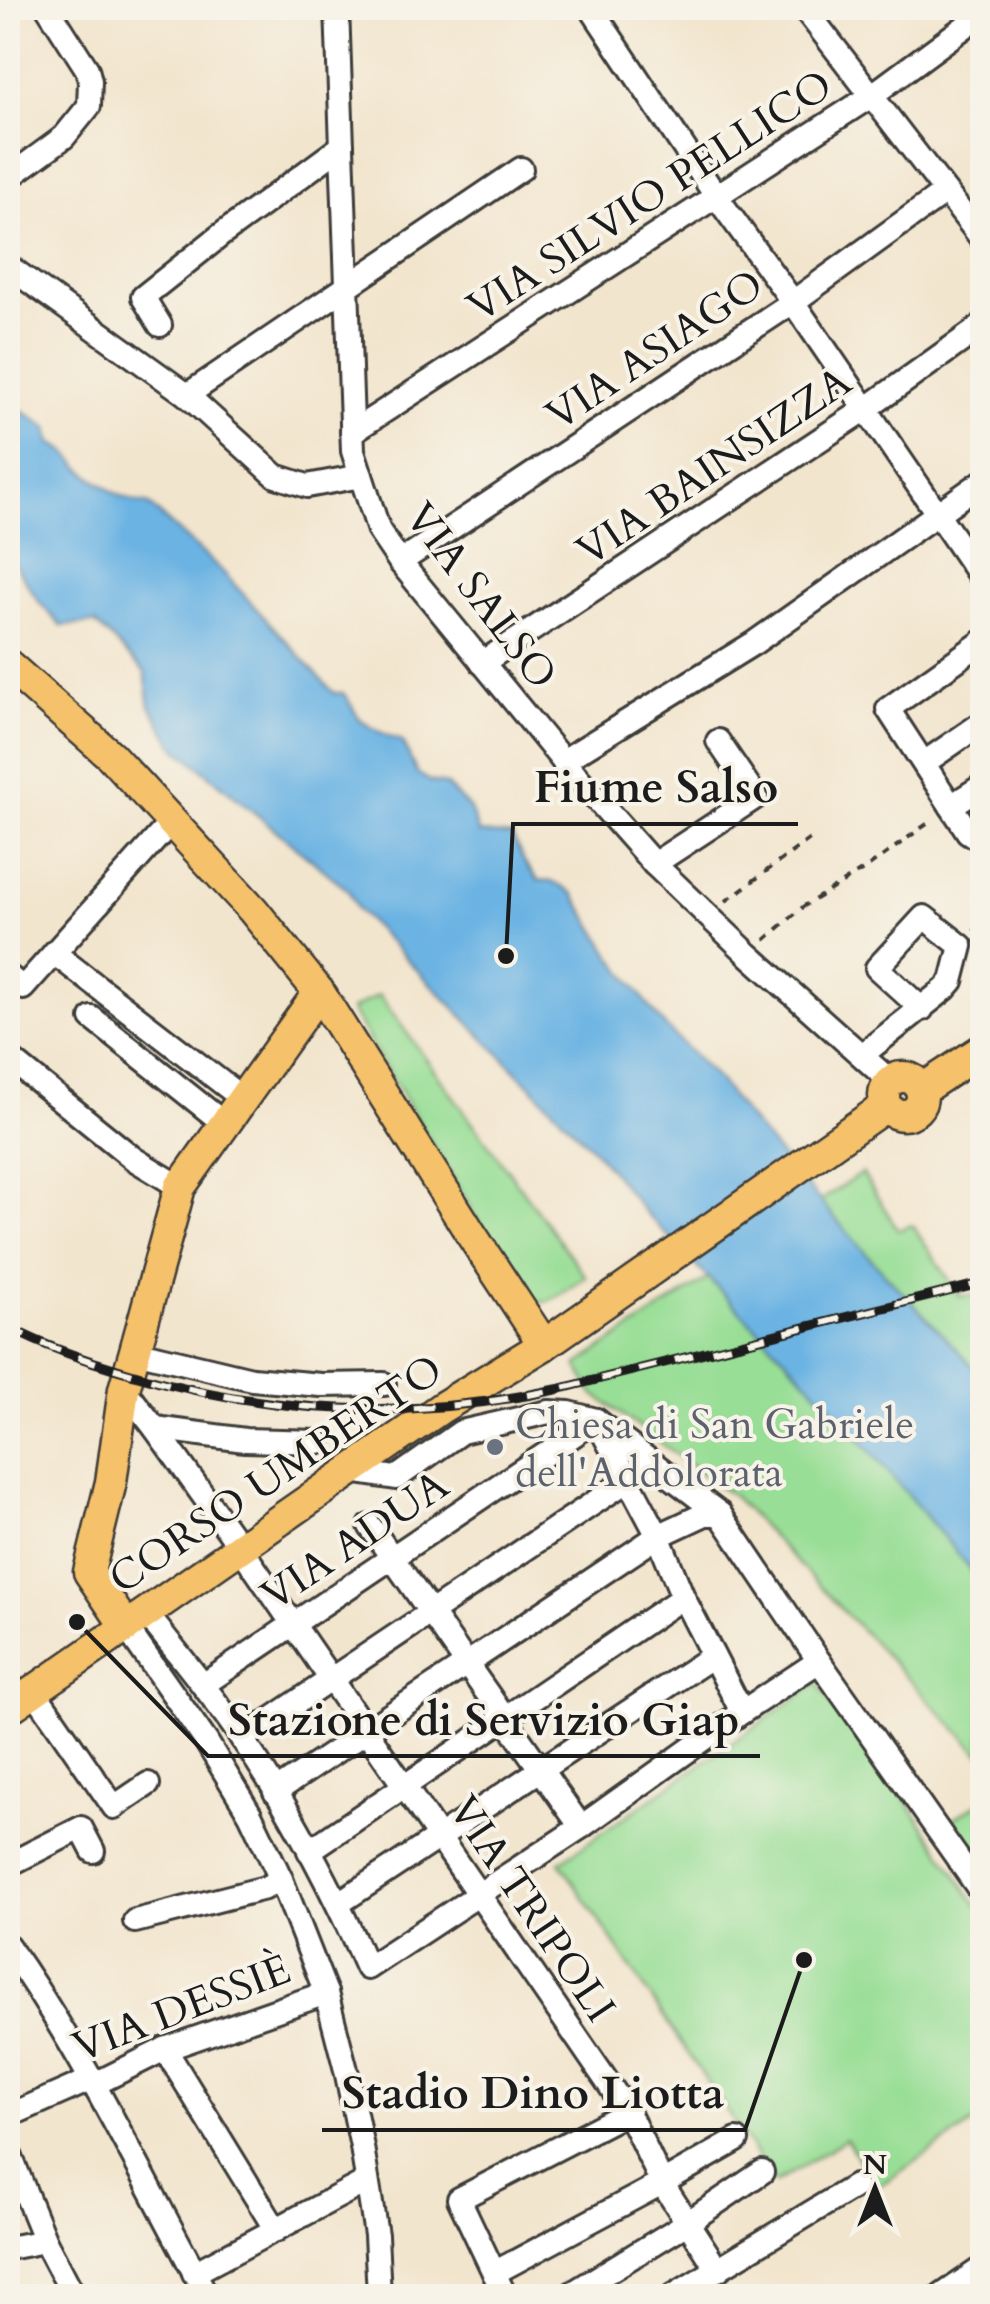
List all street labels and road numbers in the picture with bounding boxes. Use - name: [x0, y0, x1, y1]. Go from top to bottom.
- street label: VIA SILVIO PELLICO: [456, 57, 843, 336]
- street label: VIA ASIAGO: [535, 256, 775, 444]
- street label: VIA BAINSIZZA: [565, 353, 863, 579]
- street label: VIA SALSO: [392, 491, 570, 701]
- street label: CORSO UMBERTO: [98, 1341, 454, 1607]
- street label: VIA ADUA: [250, 1457, 460, 1624]
- street label: VIA TRIPOLI: [435, 1785, 628, 2033]
- street label: VIA DESSIÈ: [65, 1941, 299, 2076]

